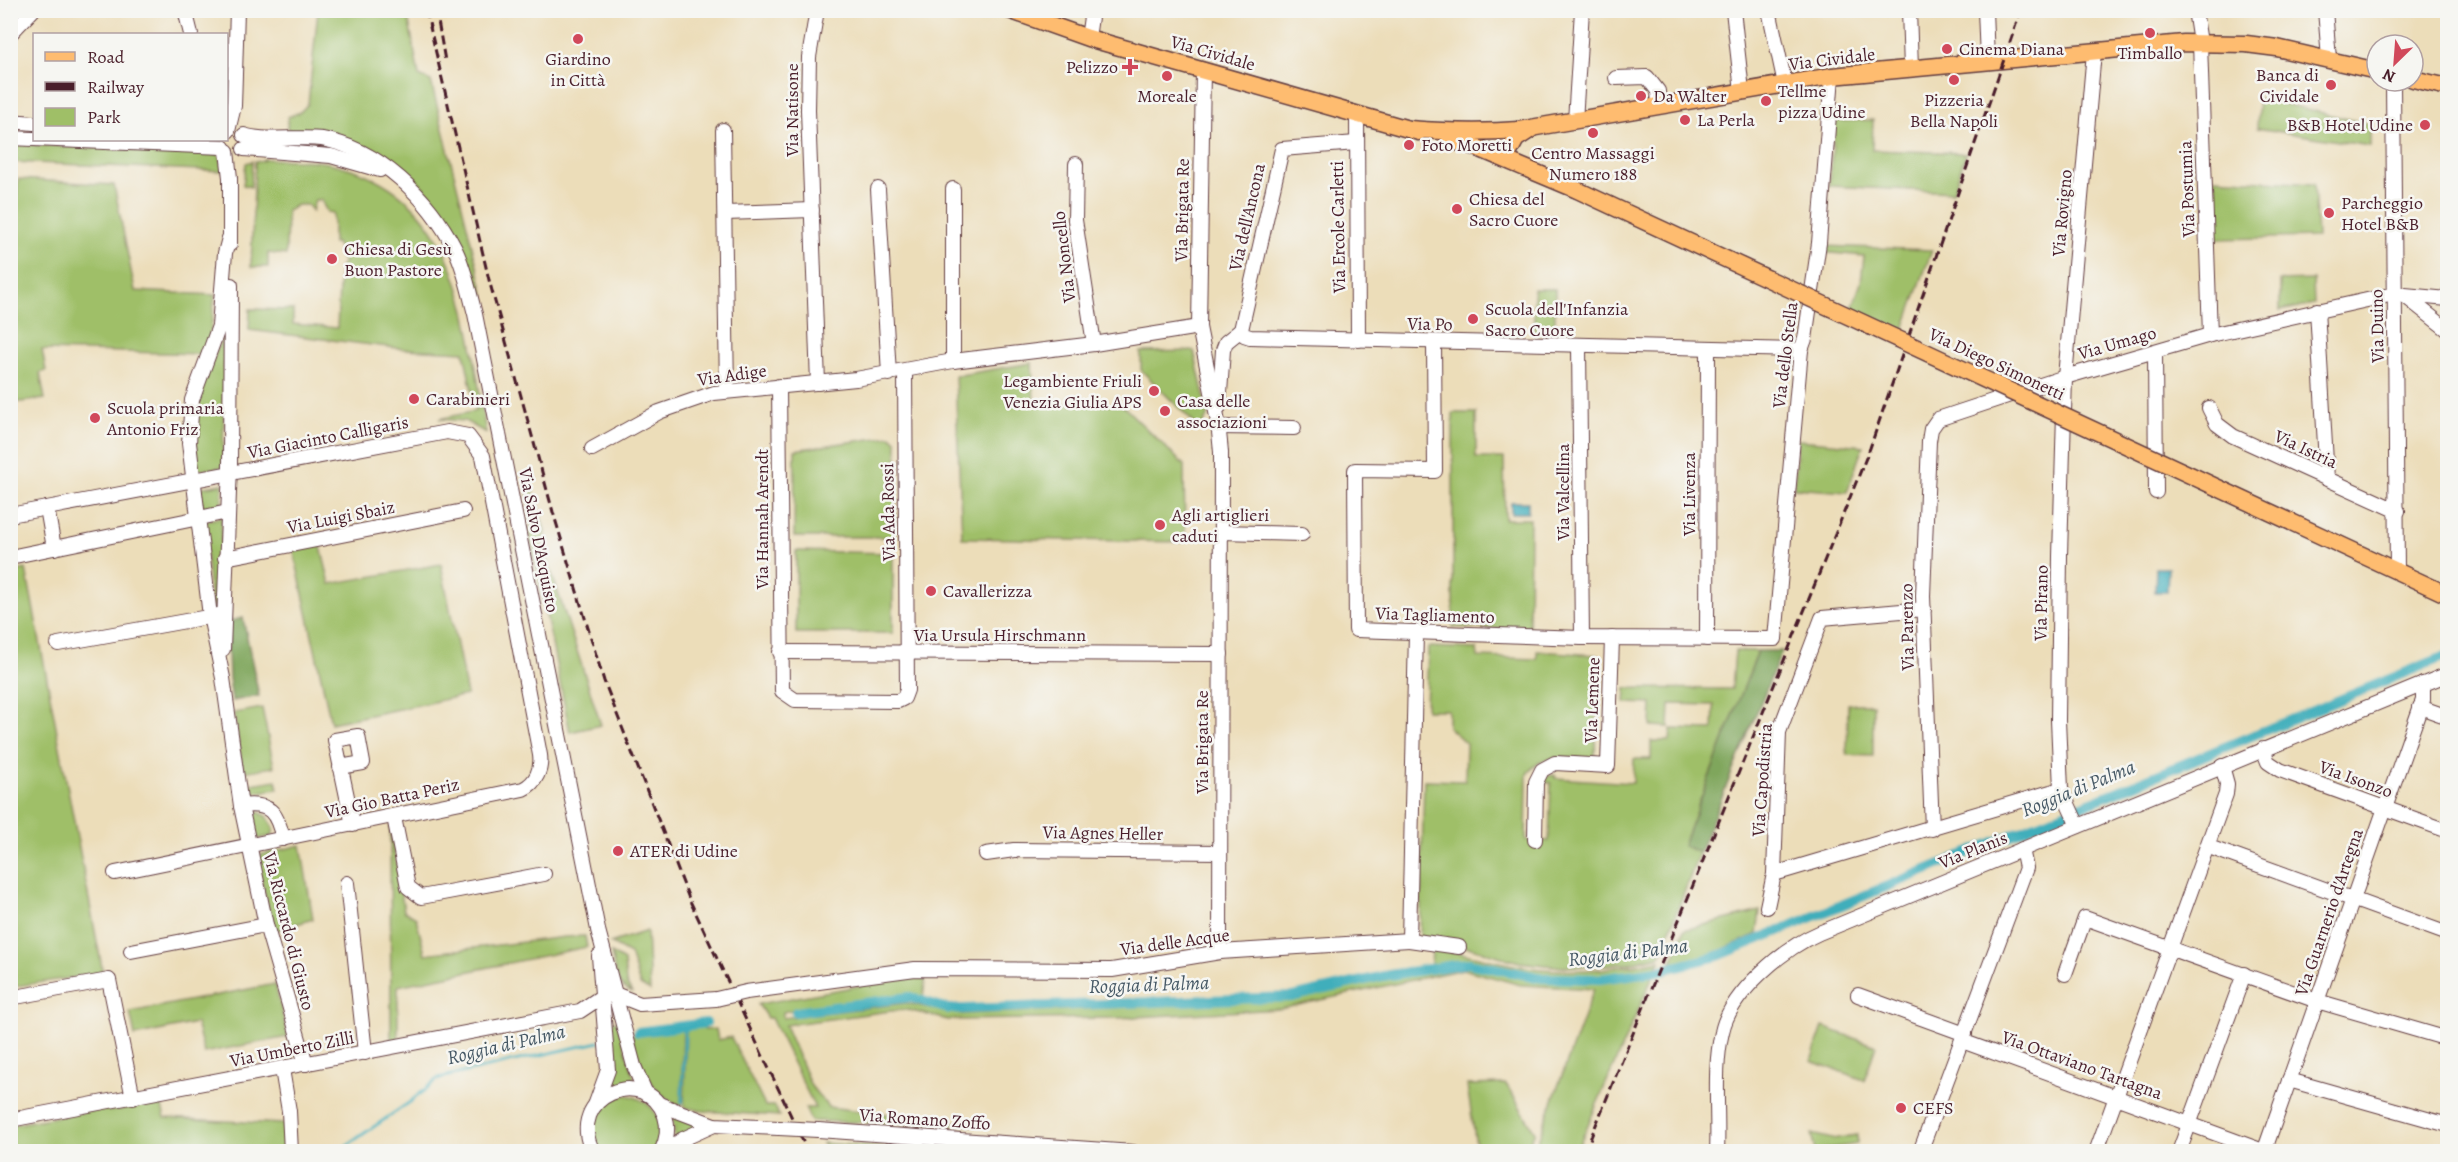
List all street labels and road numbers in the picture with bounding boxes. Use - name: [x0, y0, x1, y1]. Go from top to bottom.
- street label: Via Cividale: [1167, 29, 1258, 77]
- street label: Via Cividale: [1786, 42, 1877, 76]
- street label: Via Natisone: [780, 63, 804, 158]
- street label: Via Postumia: [2173, 140, 2201, 239]
- street label: Via Brigata Re: [1169, 158, 1195, 263]
- street label: Via dell'Ancona: [1223, 160, 1271, 274]
- street label: Via Ercole Carletti: [1325, 161, 1351, 294]
- street label: Via Rovigno: [2046, 168, 2078, 259]
- street label: Via Noncello: [1046, 210, 1082, 305]
- street label: Via Duino: [2364, 289, 2390, 364]
- street label: Via dello Stella: [1766, 300, 1804, 411]
- street label: Via Po: [1406, 312, 1453, 336]
- street label: Via Umago: [2074, 320, 2159, 366]
- street label: Via Diego Simonetti: [1924, 321, 2069, 406]
- street label: Via Adige: [695, 358, 768, 392]
- street label: Via Giacinto Calligaris: [245, 410, 410, 465]
- street label: Via Istria: [2270, 424, 2342, 474]
- street label: Via Valcellina: [1551, 443, 1575, 542]
- street label: Via Hannah Arendt: [750, 449, 774, 590]
- street label: Via Livenza: [1677, 451, 1701, 537]
- street label: Via Ada Rossi: [875, 463, 901, 562]
- street label: Via Salvo D'Acquisto: [513, 465, 565, 614]
- street label: Via Luigi Sbaiz: [284, 495, 397, 539]
- street label: Via Pirano: [2028, 565, 2054, 642]
- street label: Via Parenzo: [1894, 583, 1920, 672]
- street label: Via Tagliamento: [1374, 601, 1495, 629]
- street label: Via Ursula Hirschmann: [913, 623, 1086, 647]
- street label: Via Lemene: [1578, 657, 1605, 744]
- street label: Via Brigata Re: [1190, 690, 1214, 795]
- street label: Via Capodistria: [1746, 722, 1778, 839]
- street label: Via Isonzo: [2315, 754, 2396, 803]
- street label: Via Gio Batta Periz: [322, 772, 461, 824]
- street label: Via Agnes Heller: [1042, 820, 1164, 846]
- street label: Via Planis: [1934, 825, 2011, 875]
- street label: Via Guarnerio d'Artegna: [2289, 825, 2369, 1000]
- street label: Via Riccardo di Giusto: [257, 848, 320, 1013]
- street label: Via delle Acque: [1118, 922, 1231, 962]
- street label: Via Ottaviano Tartagna: [1997, 1024, 2166, 1105]
- street label: Via Umberto Zilli: [227, 1025, 356, 1073]
- street label: Via Romano Zoffo: [858, 1102, 991, 1136]

